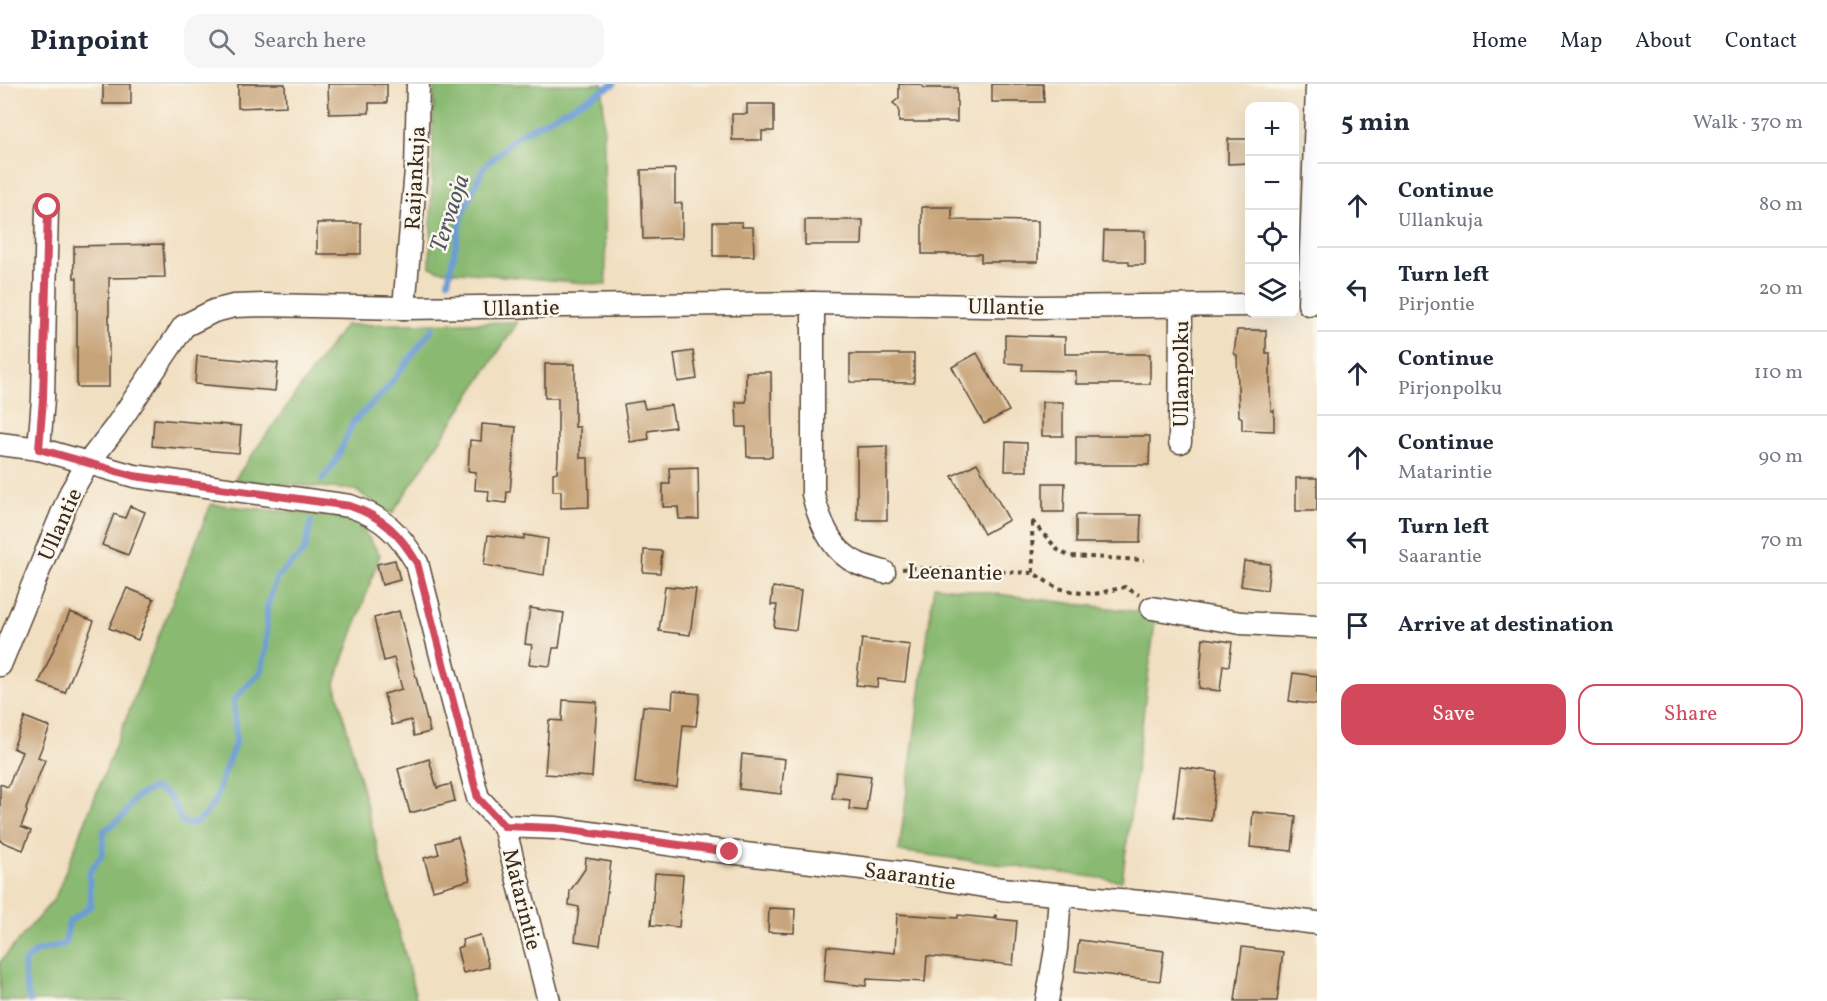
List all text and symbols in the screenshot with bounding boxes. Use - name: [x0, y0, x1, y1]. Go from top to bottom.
- search box: [184, 14, 604, 68]
- text: Pinpoint: [30, 22, 148, 61]
- icon: search: [205, 25, 238, 58]
- text: Search here: [253, 26, 366, 57]
- text: Home: [1472, 27, 1527, 56]
- text: Map: [1560, 27, 1602, 56]
- text: About: [1635, 27, 1692, 56]
- text: Contact: [1725, 27, 1797, 56]
- map controls: [1245, 102, 1299, 318]
- button: +: [1245, 102, 1299, 156]
- text: 5 min: [1341, 105, 1410, 141]
- text: Walk · 370 m: [1693, 109, 1803, 137]
- street label: Raijankuja: [398, 125, 435, 231]
- button: −: [1245, 156, 1299, 210]
- water label: Tervaoja: [422, 170, 479, 257]
- text: Continue: [1398, 176, 1494, 207]
- icon: ahead: [1341, 189, 1374, 222]
- text: 80 m: [1759, 191, 1803, 219]
- route start: [34, 193, 60, 219]
- text: Ullankuja: [1398, 207, 1483, 235]
- button: locate: [1245, 210, 1299, 264]
- text: Turn left: [1398, 260, 1489, 291]
- button: layers: [1245, 264, 1299, 318]
- icon: left: [1341, 273, 1374, 306]
- text: 20 m: [1759, 275, 1803, 303]
- text: Pirjontie: [1398, 291, 1475, 319]
- street label: Ullantie: [967, 292, 1045, 325]
- street label: Ullantie: [482, 293, 560, 326]
- street label: Ullanpolku: [1167, 320, 1198, 428]
- text: Continue: [1398, 344, 1494, 375]
- icon: ahead: [1341, 357, 1374, 390]
- text: 110 m: [1754, 359, 1803, 387]
- text: Pirjonpolku: [1398, 375, 1502, 403]
- text: Continue: [1398, 428, 1494, 459]
- icon: ahead: [1341, 441, 1374, 474]
- text: 90 m: [1759, 443, 1803, 471]
- text: Matarintie: [1398, 459, 1492, 487]
- street label: Ullantie: [31, 484, 91, 566]
- text: Turn left: [1398, 512, 1489, 543]
- icon: left: [1341, 525, 1374, 558]
- text: 70 m: [1760, 527, 1803, 555]
- text: Saarantie: [1398, 543, 1482, 571]
- street label: Leenantie: [907, 557, 1003, 590]
- icon: arrive: [1341, 609, 1374, 642]
- text: Arrive at destination: [1398, 610, 1614, 641]
- button: Save: [1341, 684, 1566, 745]
- button: Share: [1578, 684, 1803, 745]
- route end: [716, 838, 742, 864]
- street label: Matarintie: [493, 846, 548, 954]
- street label: Saarantie: [862, 856, 957, 899]

